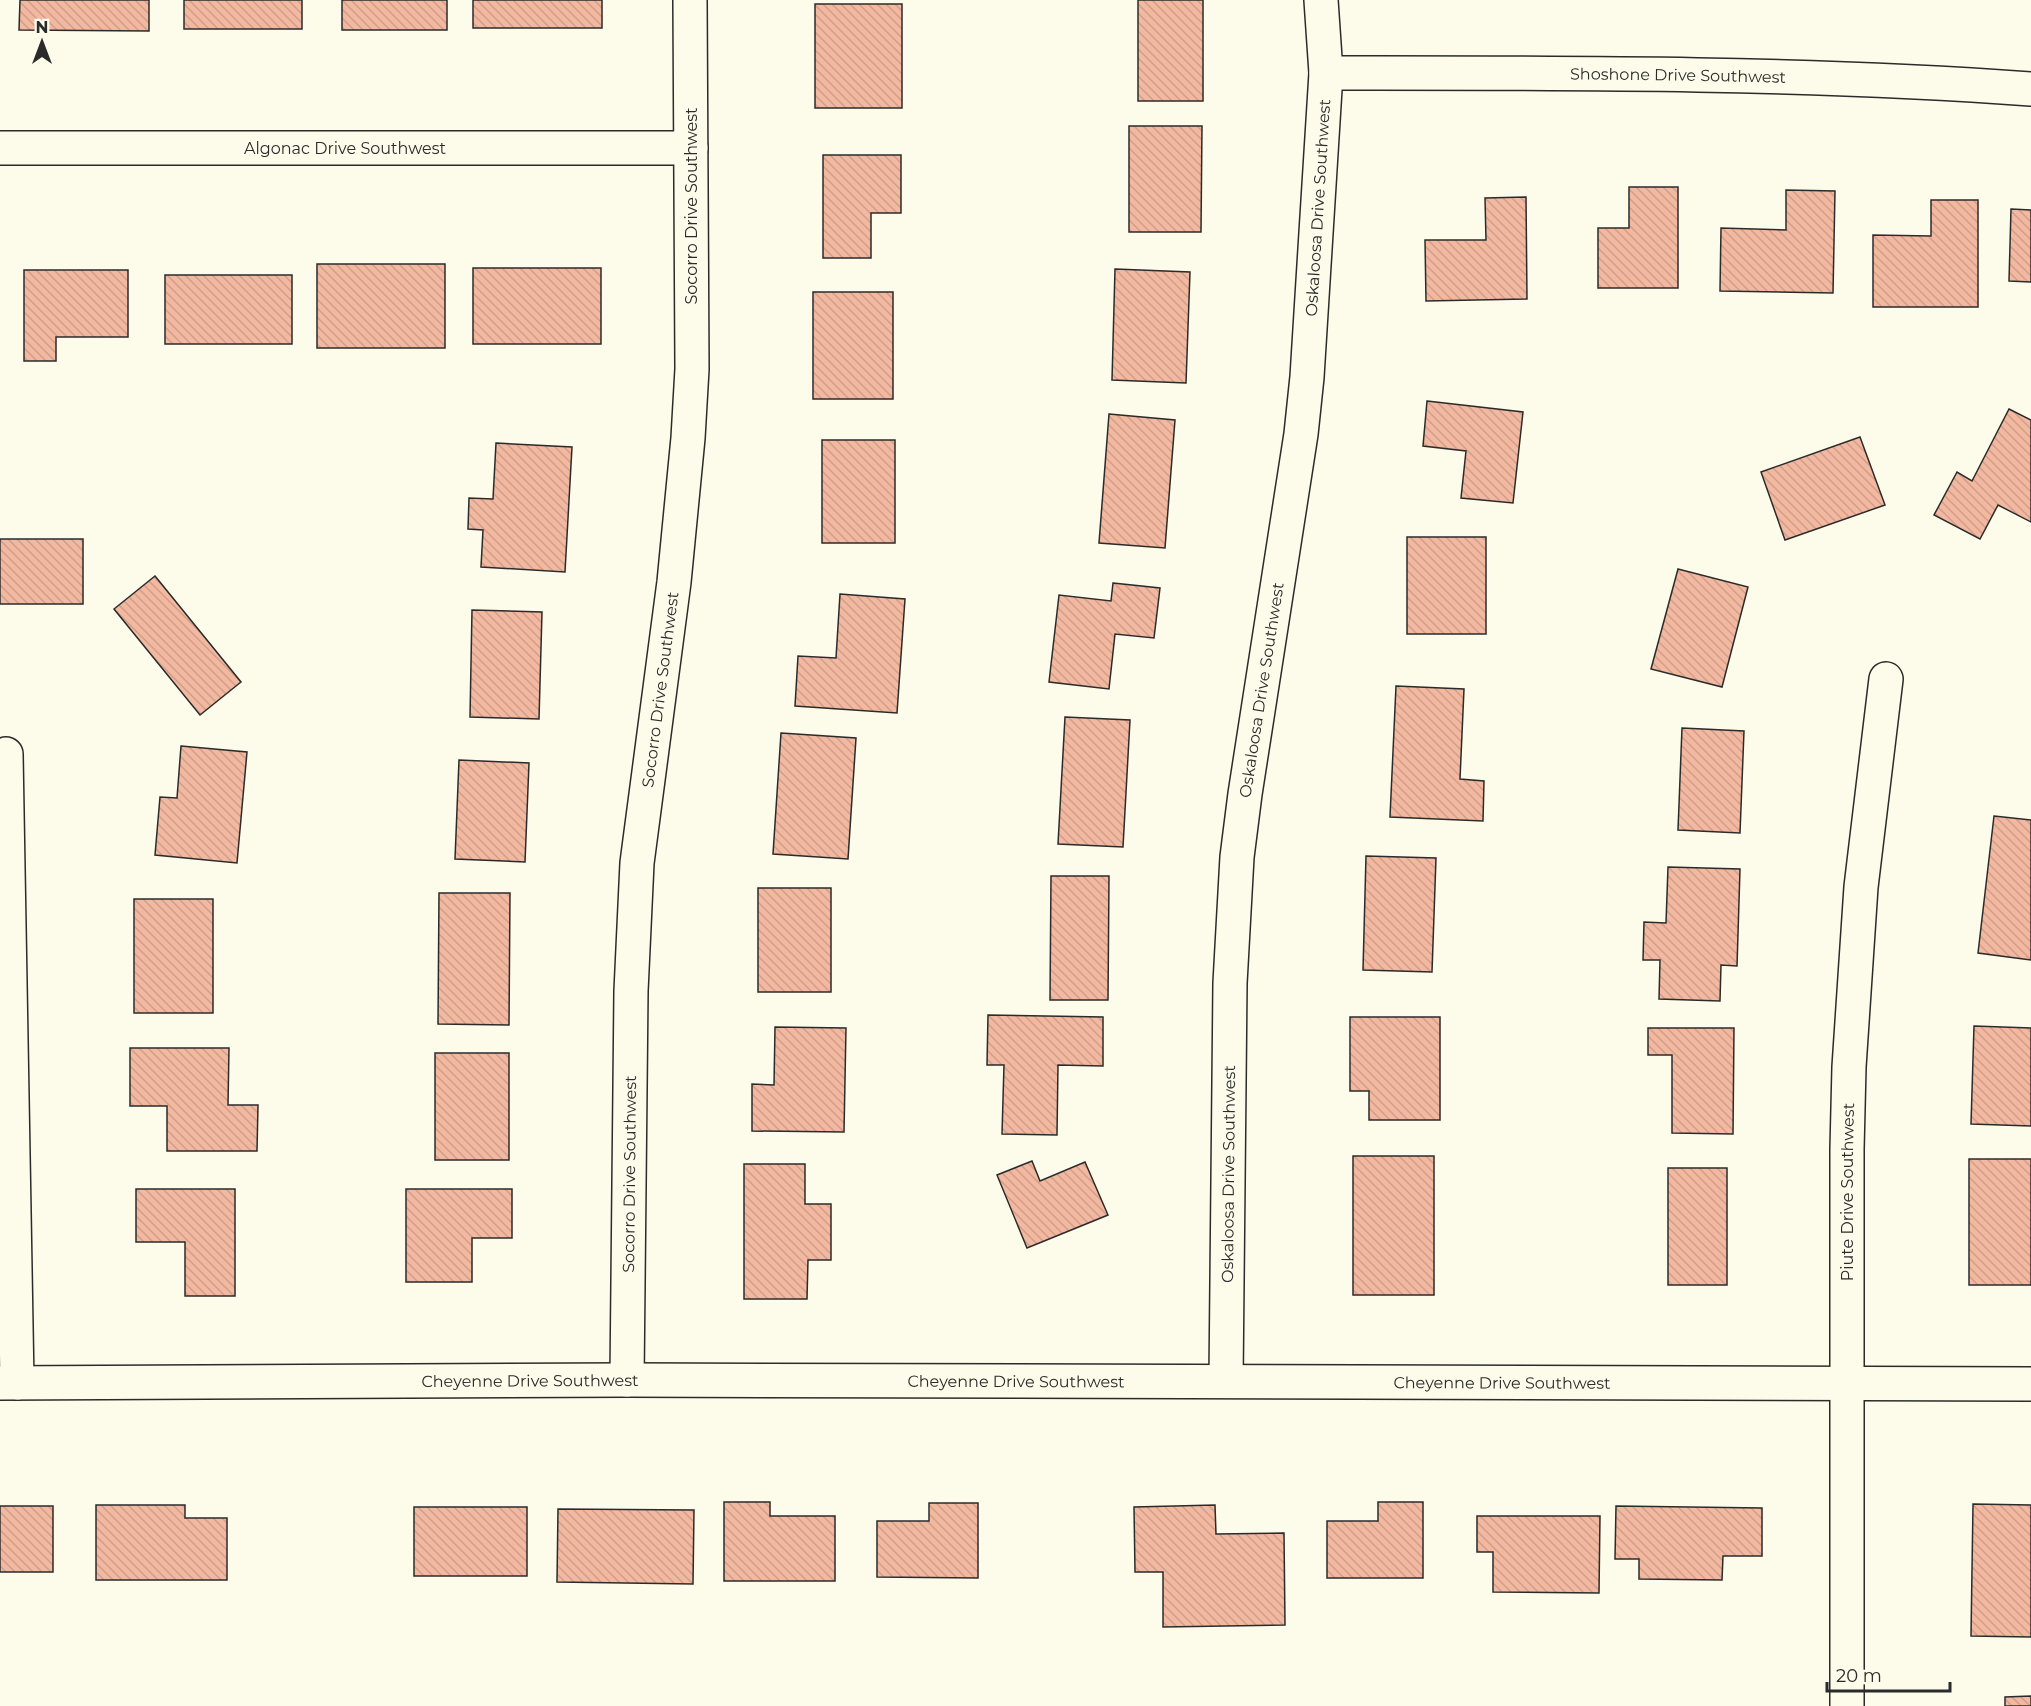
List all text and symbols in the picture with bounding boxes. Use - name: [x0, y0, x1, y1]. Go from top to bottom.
- north arrow: [12, 12, 72, 72]
- text: N: [36, 18, 48, 37]
- street label: Shoshone Drive Southwest: [1570, 64, 1787, 86]
- street label: Oskaloosa Drive Southwest: [1301, 98, 1334, 317]
- street label: Socorro Drive Southwest: [682, 107, 701, 305]
- street label: Algonac Drive Southwest: [244, 139, 447, 158]
- street label: Oskaloosa Drive Southwest: [1235, 580, 1287, 799]
- street label: Socorro Drive Southwest: [638, 590, 682, 789]
- street label: Oskaloosa Drive Southwest: [1217, 1065, 1239, 1283]
- street label: Socorro Drive Southwest: [619, 1075, 640, 1273]
- street label: Piute Drive Southwest: [1837, 1102, 1858, 1281]
- street label: Cheyenne Drive Southwest: [421, 1370, 639, 1390]
- street label: Cheyenne Drive Southwest: [907, 1371, 1125, 1391]
- street label: Cheyenne Drive Southwest: [1393, 1373, 1611, 1392]
- scale bar: [1827, 1655, 1950, 1693]
- text: 20 m: [1836, 1665, 1882, 1687]

